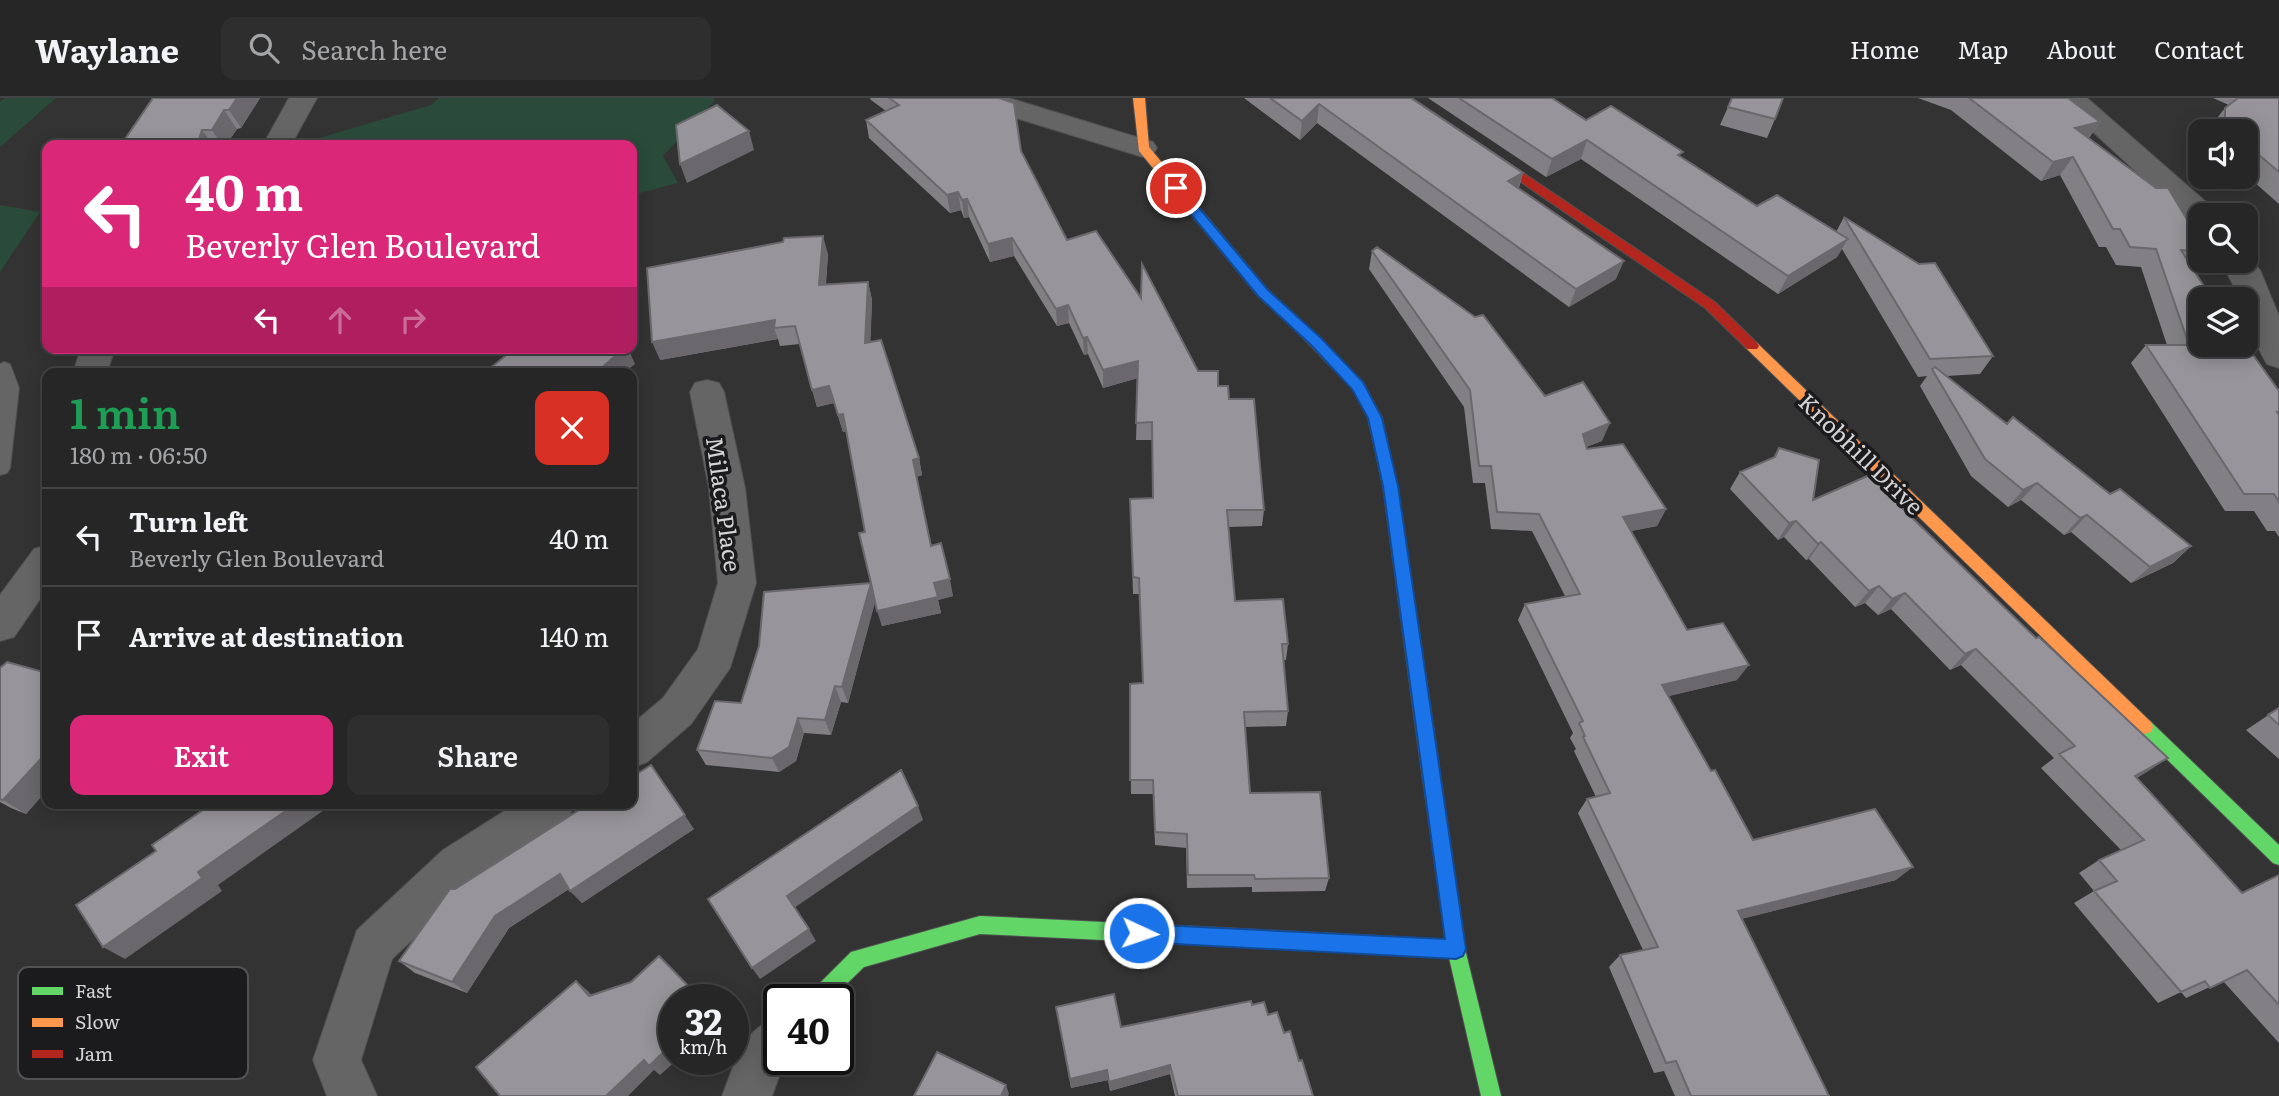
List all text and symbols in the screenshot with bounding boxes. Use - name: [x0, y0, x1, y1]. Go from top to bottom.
- search box: [221, 17, 711, 80]
- text: Waylane: [35, 24, 179, 73]
- icon: search: [245, 29, 283, 67]
- text: Search here: [301, 29, 447, 68]
- text: Home: [1850, 31, 1919, 66]
- text: Map: [1957, 31, 2008, 66]
- text: About: [2046, 31, 2116, 66]
- text: Contact: [2154, 31, 2244, 66]
- map controls: [2188, 119, 2258, 357]
- button: sound: [2188, 119, 2258, 189]
- text: 40 m: [185, 153, 303, 226]
- pin: [1146, 158, 1206, 218]
- icon: left: [70, 168, 161, 259]
- icon: arrive: [1157, 169, 1195, 207]
- button: search: [2188, 203, 2258, 273]
- text: Beverly Glen Boulevard: [185, 220, 540, 268]
- button: layers: [2188, 287, 2258, 357]
- icon: left: [248, 301, 286, 339]
- icon: ahead: [321, 301, 359, 339]
- icon: right: [394, 301, 432, 339]
- text: 1 min: [70, 380, 180, 442]
- street label: Knobhill Drive: [1792, 384, 1932, 522]
- button: close: [535, 391, 609, 465]
- street label: Milaca Place: [699, 434, 751, 574]
- text: 180 m · 06:50: [70, 437, 207, 471]
- text: Turn left: [129, 501, 248, 540]
- icon: left: [70, 518, 108, 556]
- text: 40 m: [549, 518, 609, 557]
- text: Beverly Glen Boulevard: [129, 540, 384, 574]
- icon: arrive: [70, 616, 108, 654]
- text: Arrive at destination: [129, 616, 404, 655]
- text: 140 m: [540, 616, 609, 655]
- button: Exit: [70, 715, 333, 795]
- button: Share: [347, 715, 609, 795]
- position arrow: [1102, 896, 1176, 970]
- legend: [18, 967, 248, 1079]
- text: Fast: [75, 976, 112, 1004]
- speed limit sign: 40: [763, 984, 854, 1075]
- text: 32: [685, 994, 722, 1046]
- text: Slow: [75, 1007, 120, 1035]
- text: km/h: [680, 1033, 727, 1060]
- text: Jam: [75, 1039, 113, 1067]

